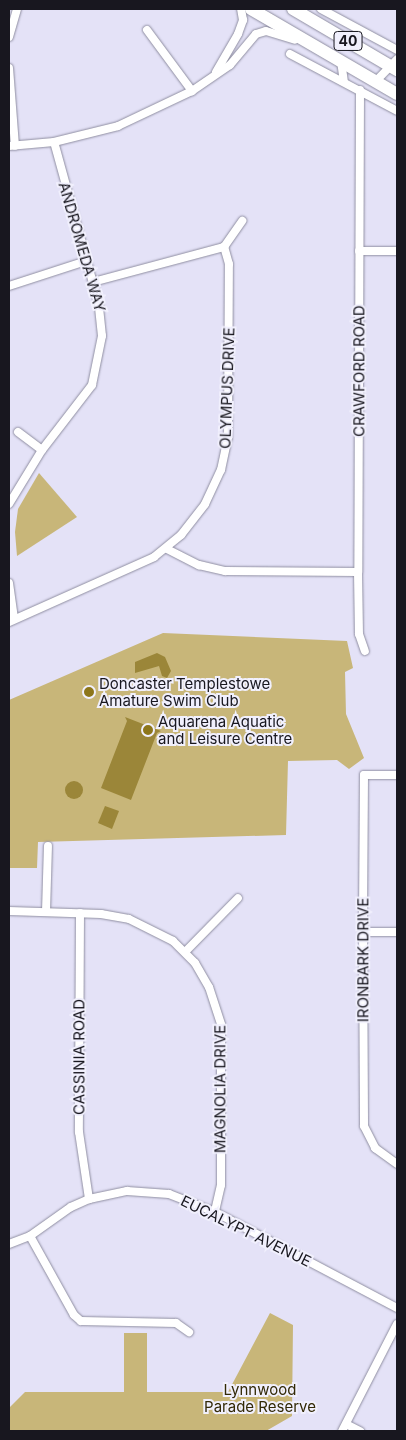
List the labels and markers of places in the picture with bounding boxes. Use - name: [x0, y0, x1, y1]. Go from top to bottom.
- place label: Doncaster Templestowe Amature Swim Club: [99, 674, 270, 709]
- marker: Doncaster Templestowe Amature Swim Club: [83, 686, 95, 698]
- place label: Aquarena Aquatic and Leisure Centre: [158, 712, 292, 747]
- marker: Aquarena Aquatic and Leisure Centre: [142, 724, 154, 736]

